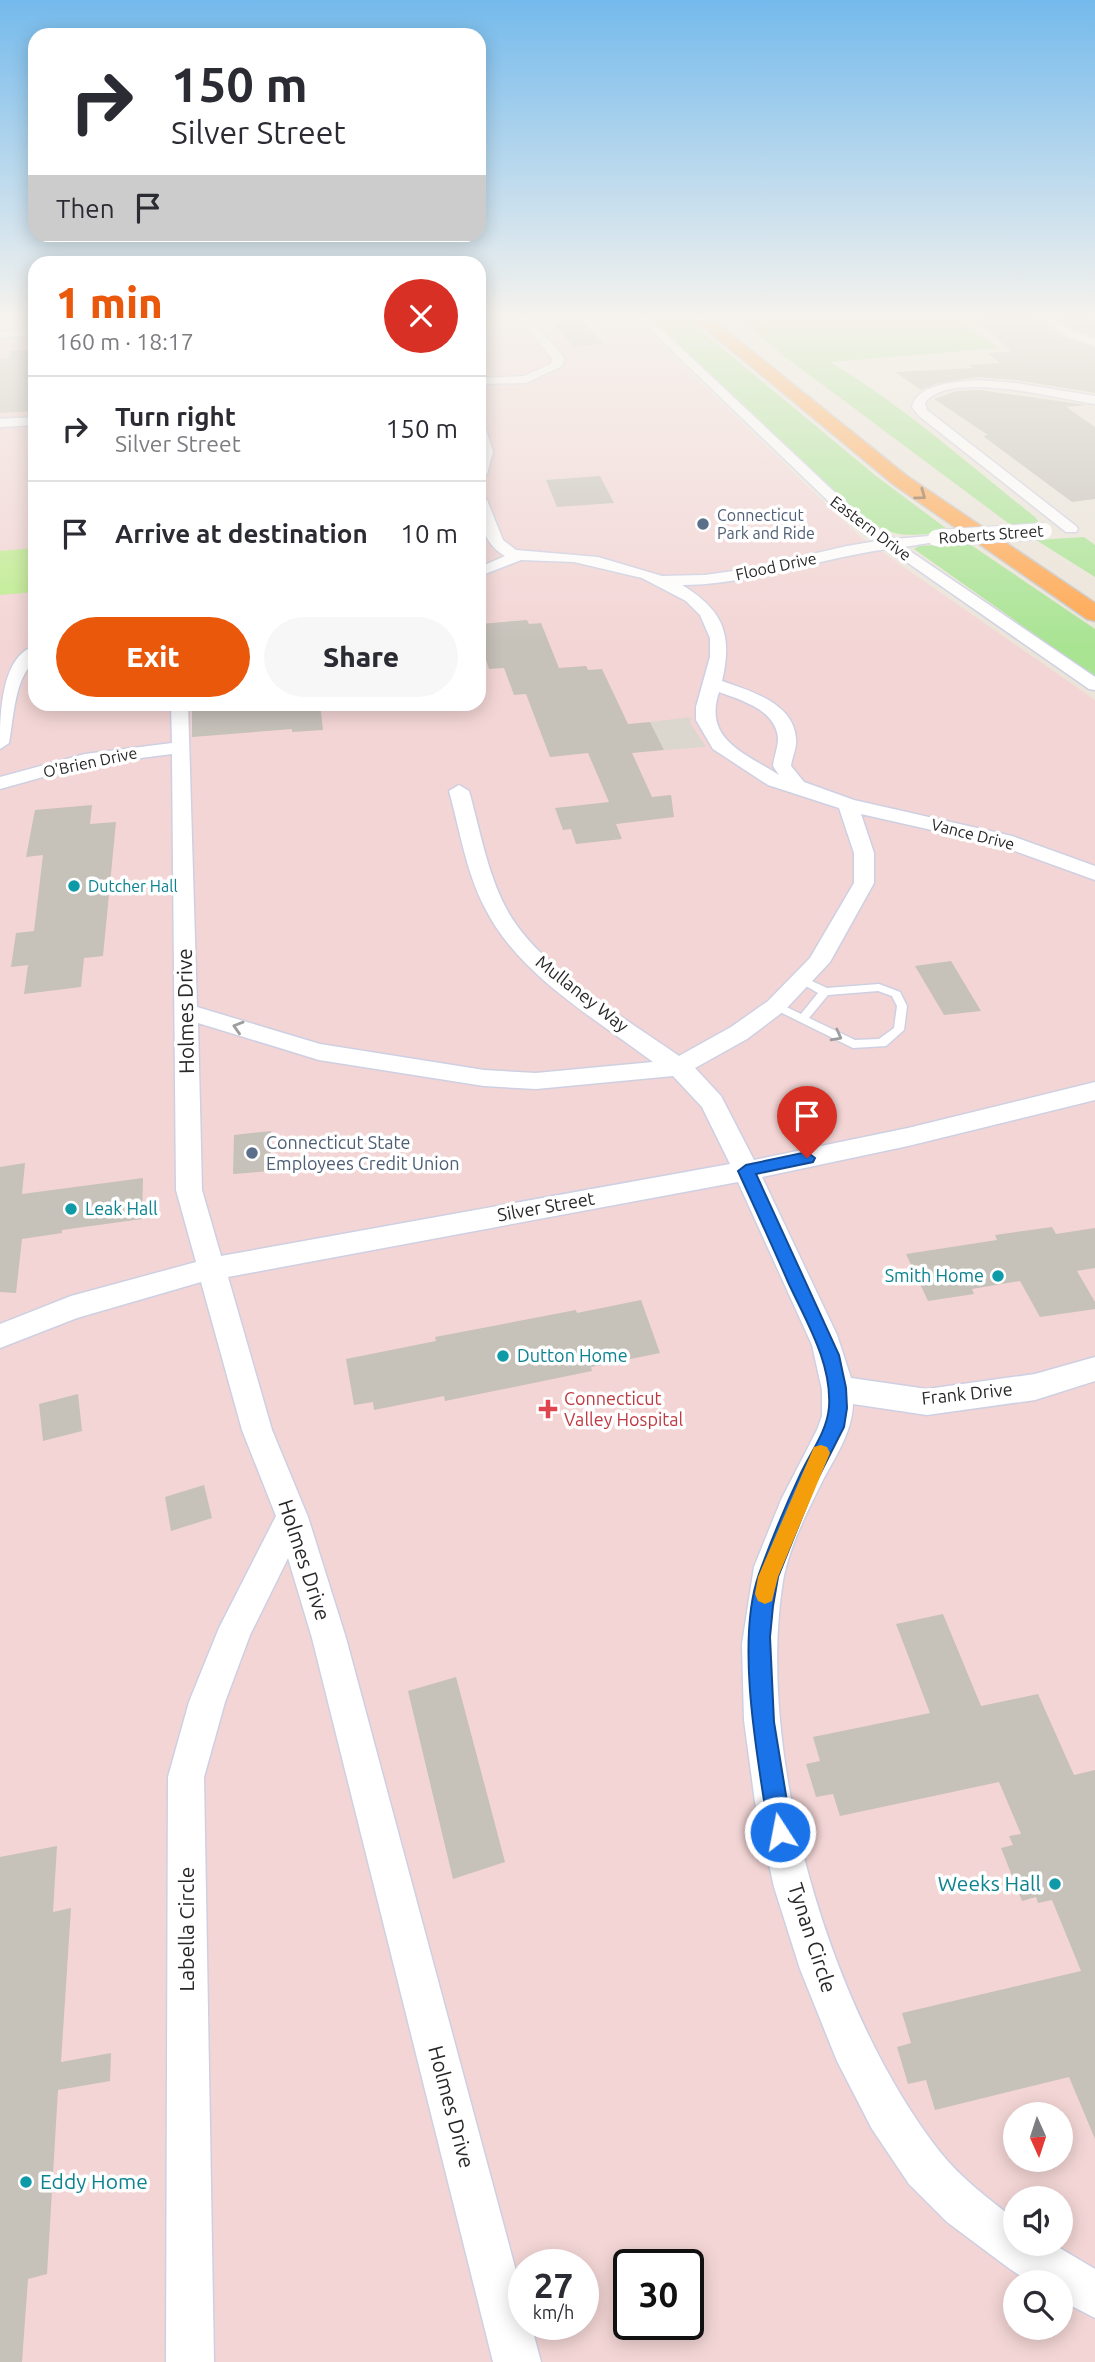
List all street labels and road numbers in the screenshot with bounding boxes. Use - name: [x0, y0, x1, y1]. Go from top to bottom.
- street label: Eastern Drive: [827, 492, 915, 564]
- street label: Roberts Street: [938, 521, 1045, 547]
- street label: Flood Drive: [734, 549, 818, 583]
- street label: O'Brien Drive: [41, 743, 139, 781]
- street label: Vance Drive: [930, 815, 1016, 853]
- street label: Holmes Drive: [172, 948, 198, 1074]
- street label: Mullaney Way: [532, 951, 633, 1036]
- street label: Silver Street: [496, 1188, 596, 1224]
- street label: Frank Drive: [920, 1378, 1013, 1408]
- street label: Holmes Drive: [274, 1496, 336, 1623]
- street label: Labella Circle: [174, 1867, 198, 1991]
- street label: Tynan Circle: [784, 1880, 842, 1996]
- street label: Holmes Drive: [424, 2043, 480, 2171]

